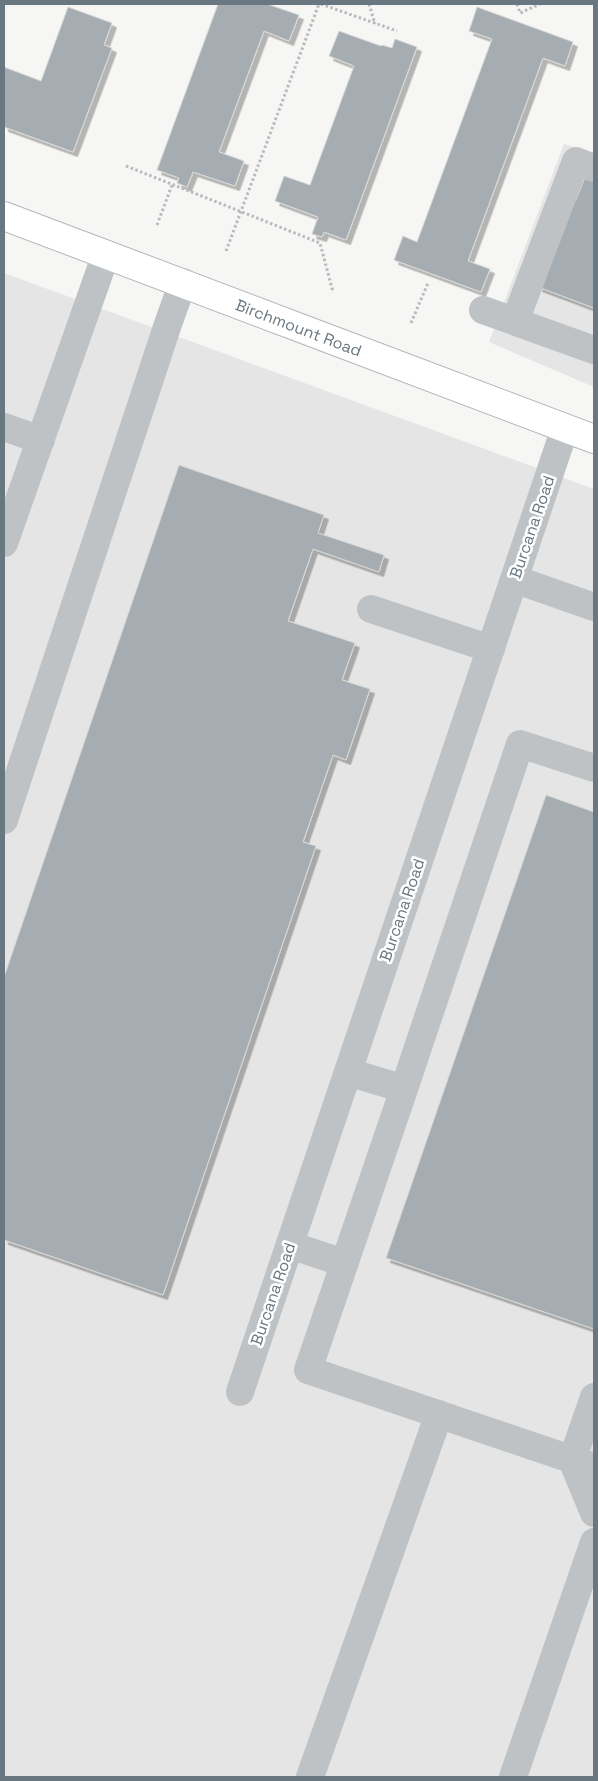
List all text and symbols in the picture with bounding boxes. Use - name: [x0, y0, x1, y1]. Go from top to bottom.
- street label: Birchmount Road: [233, 294, 365, 361]
- street label: Burcana Road: [505, 473, 559, 581]
- street label: Burcana Road: [375, 856, 429, 964]
- street label: Burcana Road: [246, 1240, 300, 1348]

